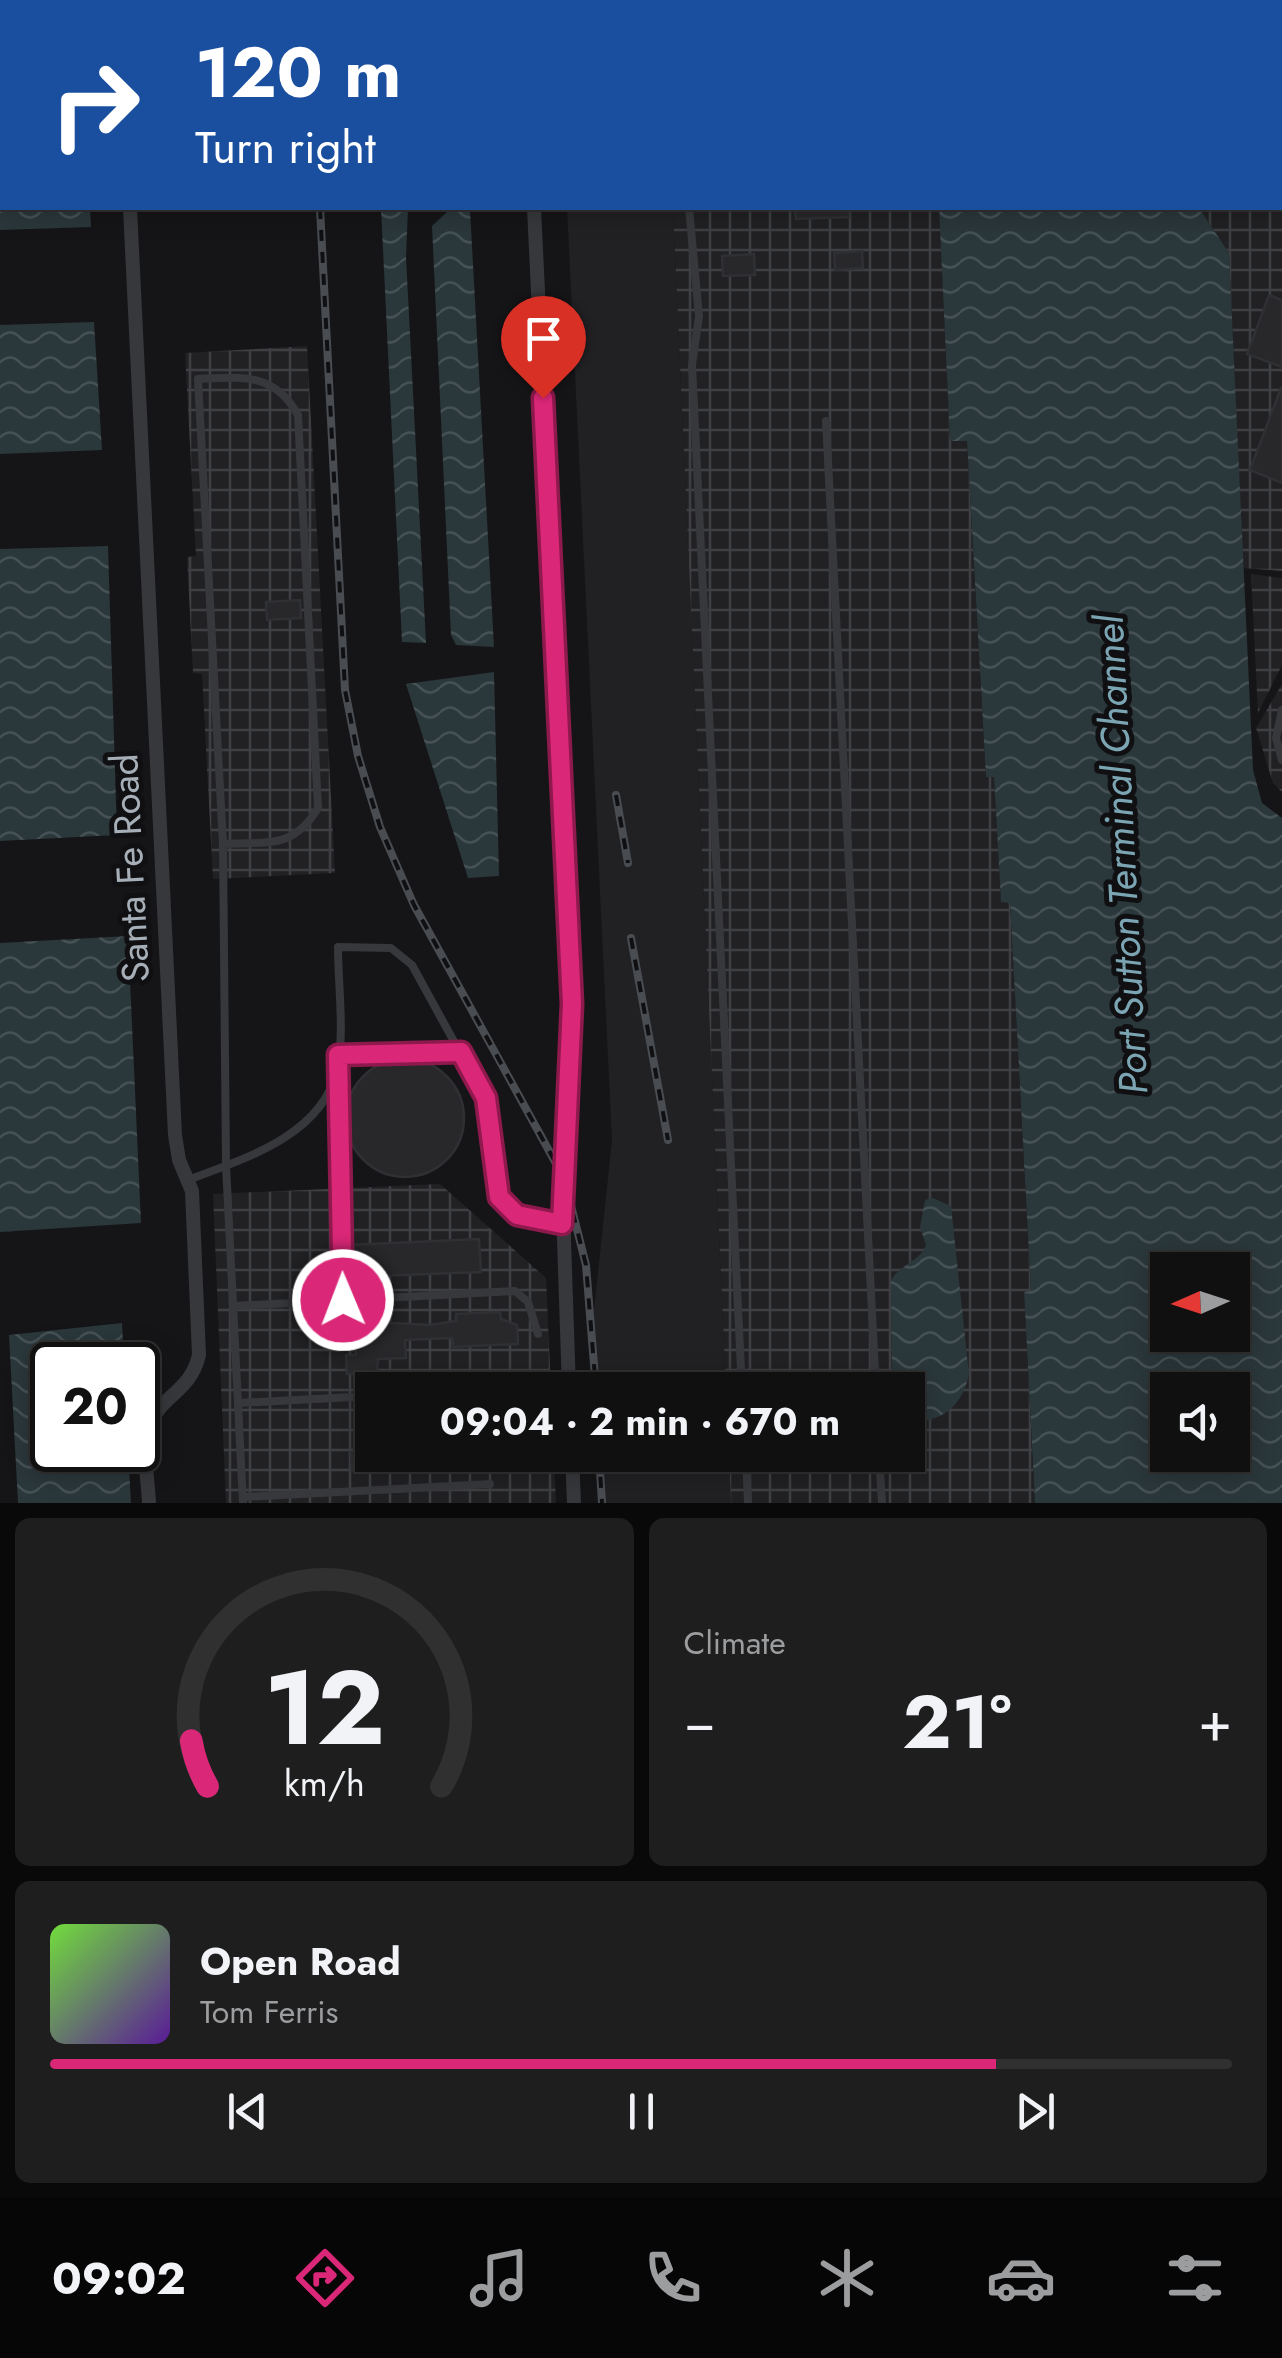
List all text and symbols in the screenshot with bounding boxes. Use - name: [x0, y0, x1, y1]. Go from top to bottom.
- text: 120 m: [195, 22, 401, 123]
- icon: right: [30, 40, 160, 170]
- text: Turn right: [195, 115, 376, 180]
- pin: [501, 296, 586, 399]
- icon: arrive: [516, 311, 571, 366]
- water label: Port Sutton Terminal Channel: [1079, 612, 1163, 1096]
- street label: Santa Fe Road: [96, 752, 163, 984]
- position arrow: [291, 1248, 395, 1352]
- north arrow: [1150, 1252, 1250, 1352]
- map controls: [1150, 1252, 1250, 1472]
- speed limit sign: 20: [30, 1342, 160, 1472]
- button: sound: [1150, 1372, 1250, 1472]
- text: 09:04 · 2 min · 670 m: [440, 1394, 840, 1449]
- text: Climate: [684, 1620, 786, 1666]
- text: 12: [264, 1633, 385, 1783]
- text: 21°: [902, 1668, 1012, 1776]
- text: −: [684, 1682, 716, 1762]
- text: +: [1198, 1682, 1232, 1762]
- text: km/h: [284, 1758, 365, 1809]
- text: Open Road: [200, 1934, 401, 1989]
- text: Tom Ferris: [200, 1989, 338, 2035]
- icon: previous: [220, 2084, 275, 2139]
- icon: pause: [614, 2084, 669, 2139]
- icon: next: [1008, 2084, 1063, 2139]
- icon: directions: [290, 2243, 360, 2313]
- icon: music: [464, 2243, 534, 2313]
- icon: phone: [638, 2243, 708, 2313]
- icon: climate: [812, 2243, 882, 2313]
- icon: car: [986, 2243, 1056, 2313]
- icon: filters: [1160, 2243, 1230, 2313]
- text: 09:02: [52, 2246, 186, 2311]

